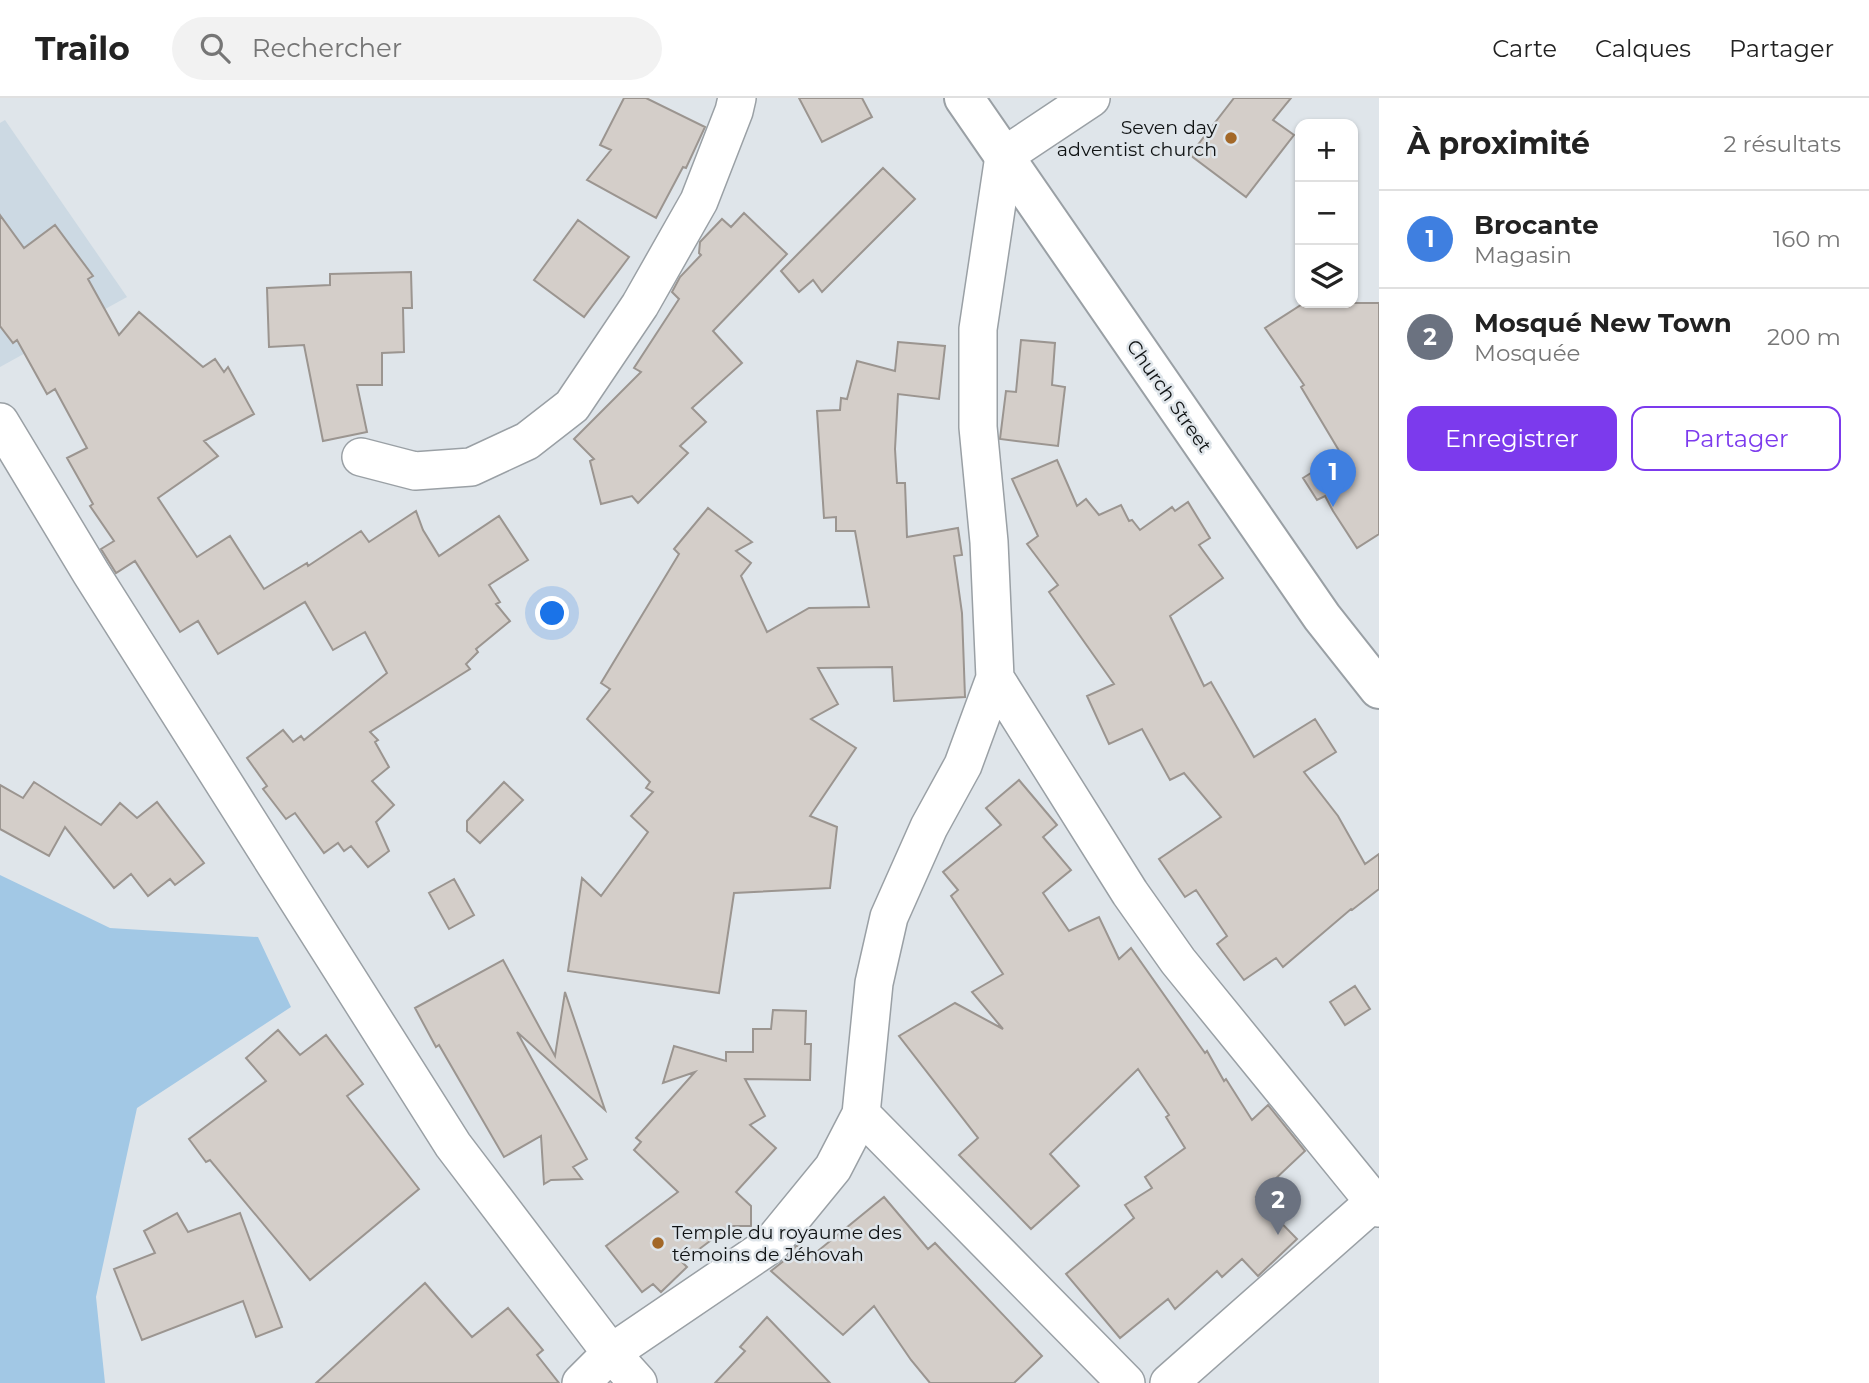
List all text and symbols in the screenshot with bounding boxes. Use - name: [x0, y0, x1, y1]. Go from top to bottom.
- search box: [172, 17, 662, 80]
- text: Trailo: [35, 28, 130, 68]
- icon: search: [196, 29, 234, 67]
- text: Rechercher: [252, 32, 402, 64]
- text: Carte: [1492, 34, 1557, 63]
- text: Calques: [1595, 34, 1691, 63]
- text: Partager: [1729, 34, 1834, 63]
- place label: Seven day adventist church: [1057, 116, 1218, 161]
- map controls: [1295, 119, 1358, 308]
- button: +: [1295, 119, 1358, 182]
- text: À proximité: [1407, 125, 1590, 162]
- marker: Seven day adventist church: [1223, 130, 1239, 146]
- text: 2 résultats: [1723, 130, 1841, 158]
- button: −: [1295, 182, 1358, 245]
- text: Brocante: [1474, 209, 1599, 241]
- text: 1: [1425, 225, 1435, 253]
- text: 160 m: [1773, 225, 1841, 253]
- text: Magasin: [1474, 241, 1572, 269]
- button: layers: [1295, 245, 1358, 308]
- text: Mosqué New Town: [1474, 307, 1732, 339]
- text: 2: [1423, 323, 1437, 351]
- text: 200 m: [1767, 323, 1841, 351]
- street label: Church Street: [1122, 335, 1217, 457]
- text: Mosquée: [1474, 339, 1580, 367]
- button: Enregistrer: [1407, 406, 1617, 471]
- button: Partager: [1631, 406, 1841, 471]
- pin: 1: [1310, 449, 1356, 507]
- your location: [535, 596, 569, 630]
- pin: 2: [1255, 1177, 1301, 1235]
- place label: Temple du royaume des témoins de Jéhovah: [672, 1221, 902, 1266]
- marker: Temple du royaume des témoins de Jéhovah: [650, 1235, 666, 1251]

